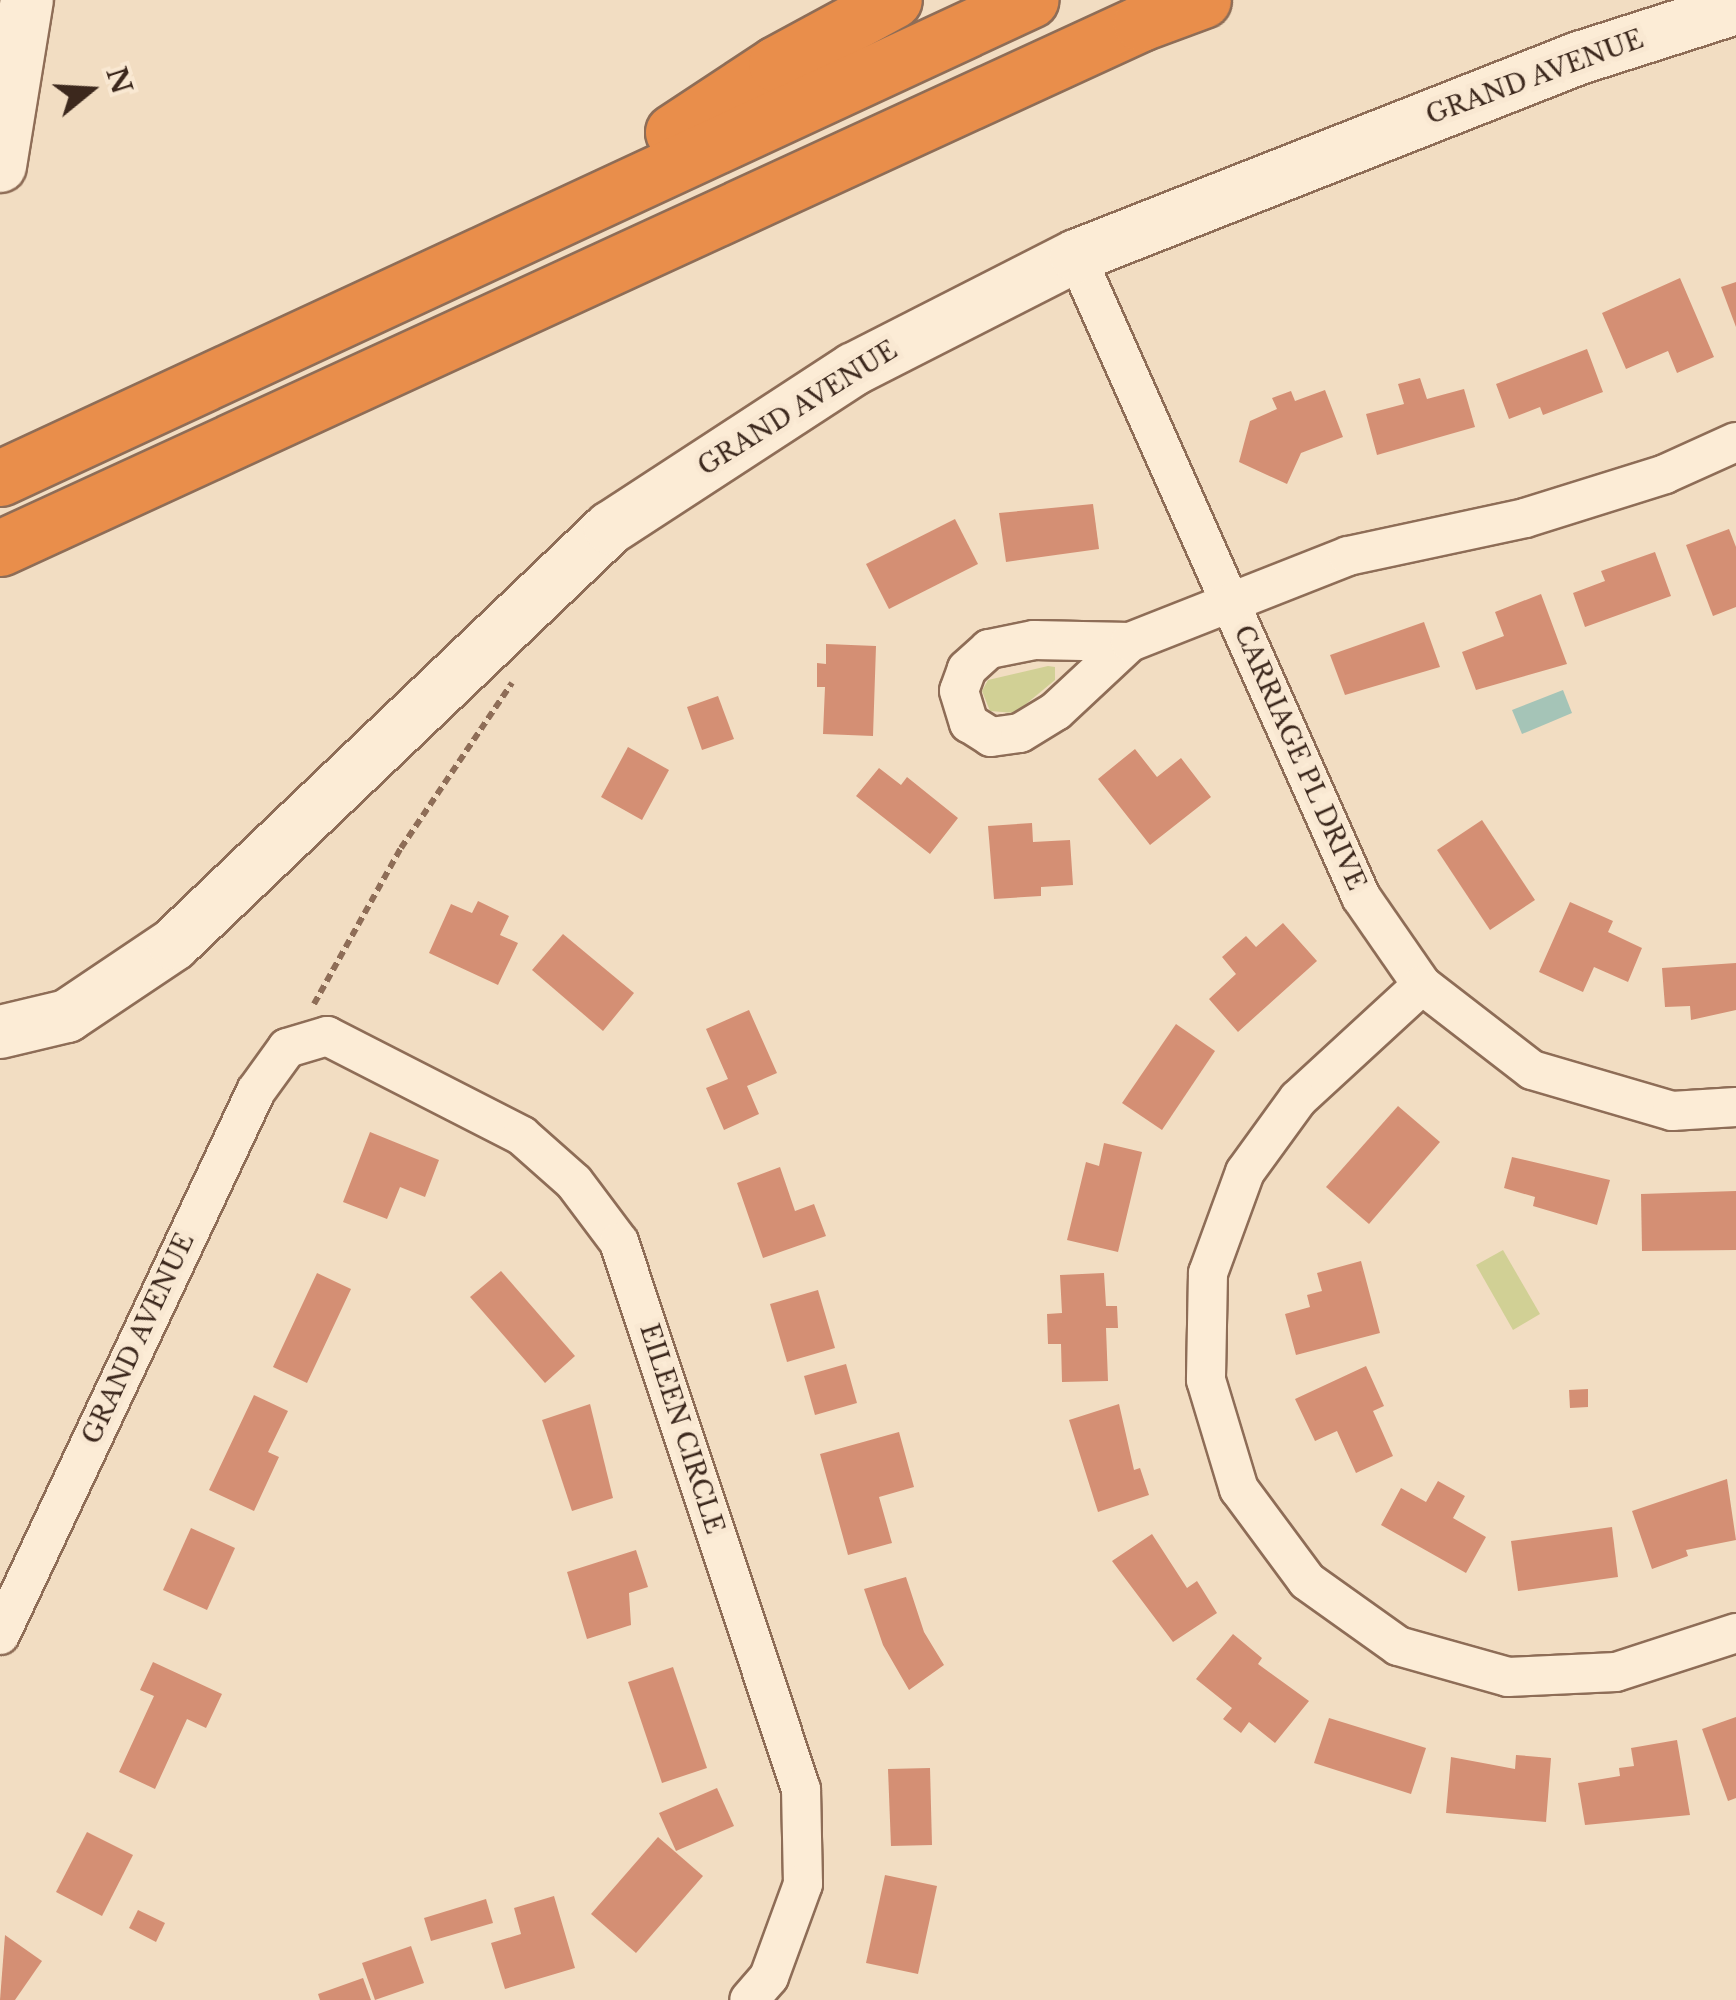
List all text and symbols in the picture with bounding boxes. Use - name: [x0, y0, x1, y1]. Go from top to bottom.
- street label: GRAND AVENUE: [1422, 25, 1648, 131]
- north arrow: [40, 40, 140, 140]
- text: N: [98, 63, 140, 98]
- street label: GRAND AVENUE: [693, 335, 903, 483]
- street label: CARRIAGE PL DRIVE: [1227, 621, 1371, 895]
- street label: GRAND AVENUE: [77, 1228, 201, 1450]
- street label: EILEEN CIRCLE: [633, 1320, 729, 1538]

